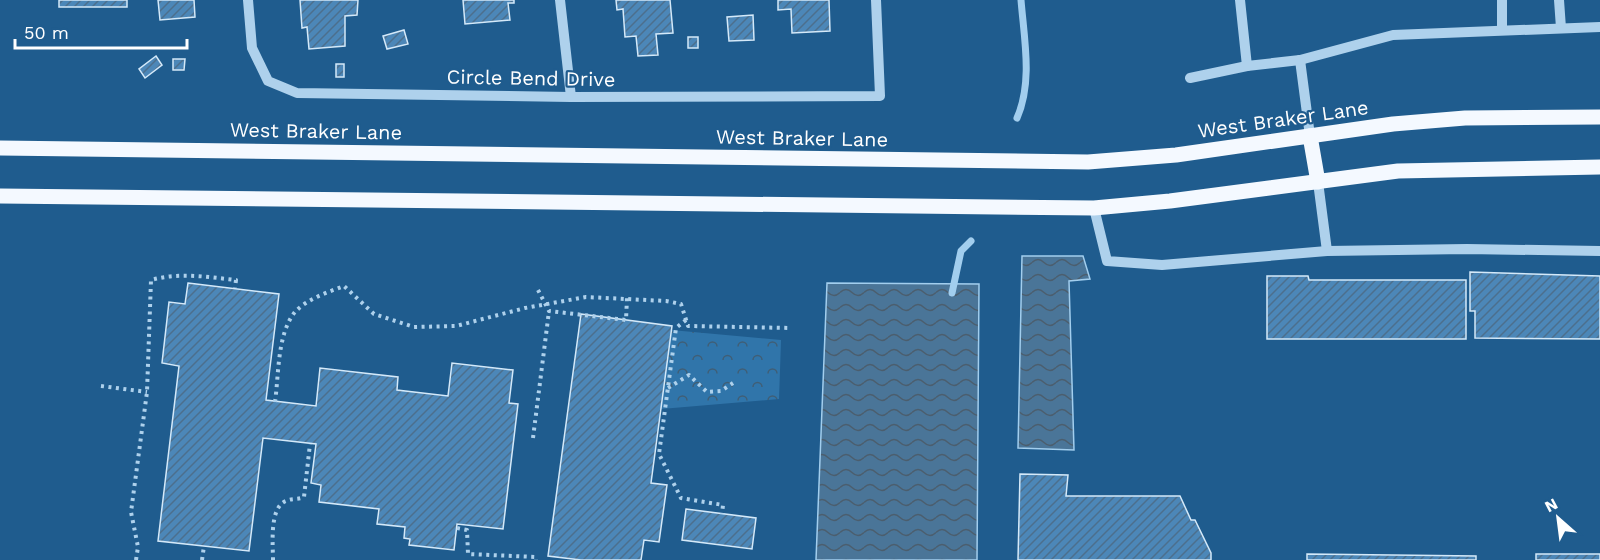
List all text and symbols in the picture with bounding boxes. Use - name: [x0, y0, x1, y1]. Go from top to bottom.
- scale bar: [15, 12, 188, 50]
- text: 50 m: [24, 22, 69, 43]
- street label: Circle Bend Drive: [446, 65, 616, 91]
- street label: West Braker Lane: [1196, 95, 1370, 143]
- street label: West Braker Lane: [230, 117, 402, 145]
- street label: West Braker Lane: [716, 124, 888, 152]
- north arrow: [1528, 488, 1588, 548]
- text: N: [1541, 494, 1561, 516]

